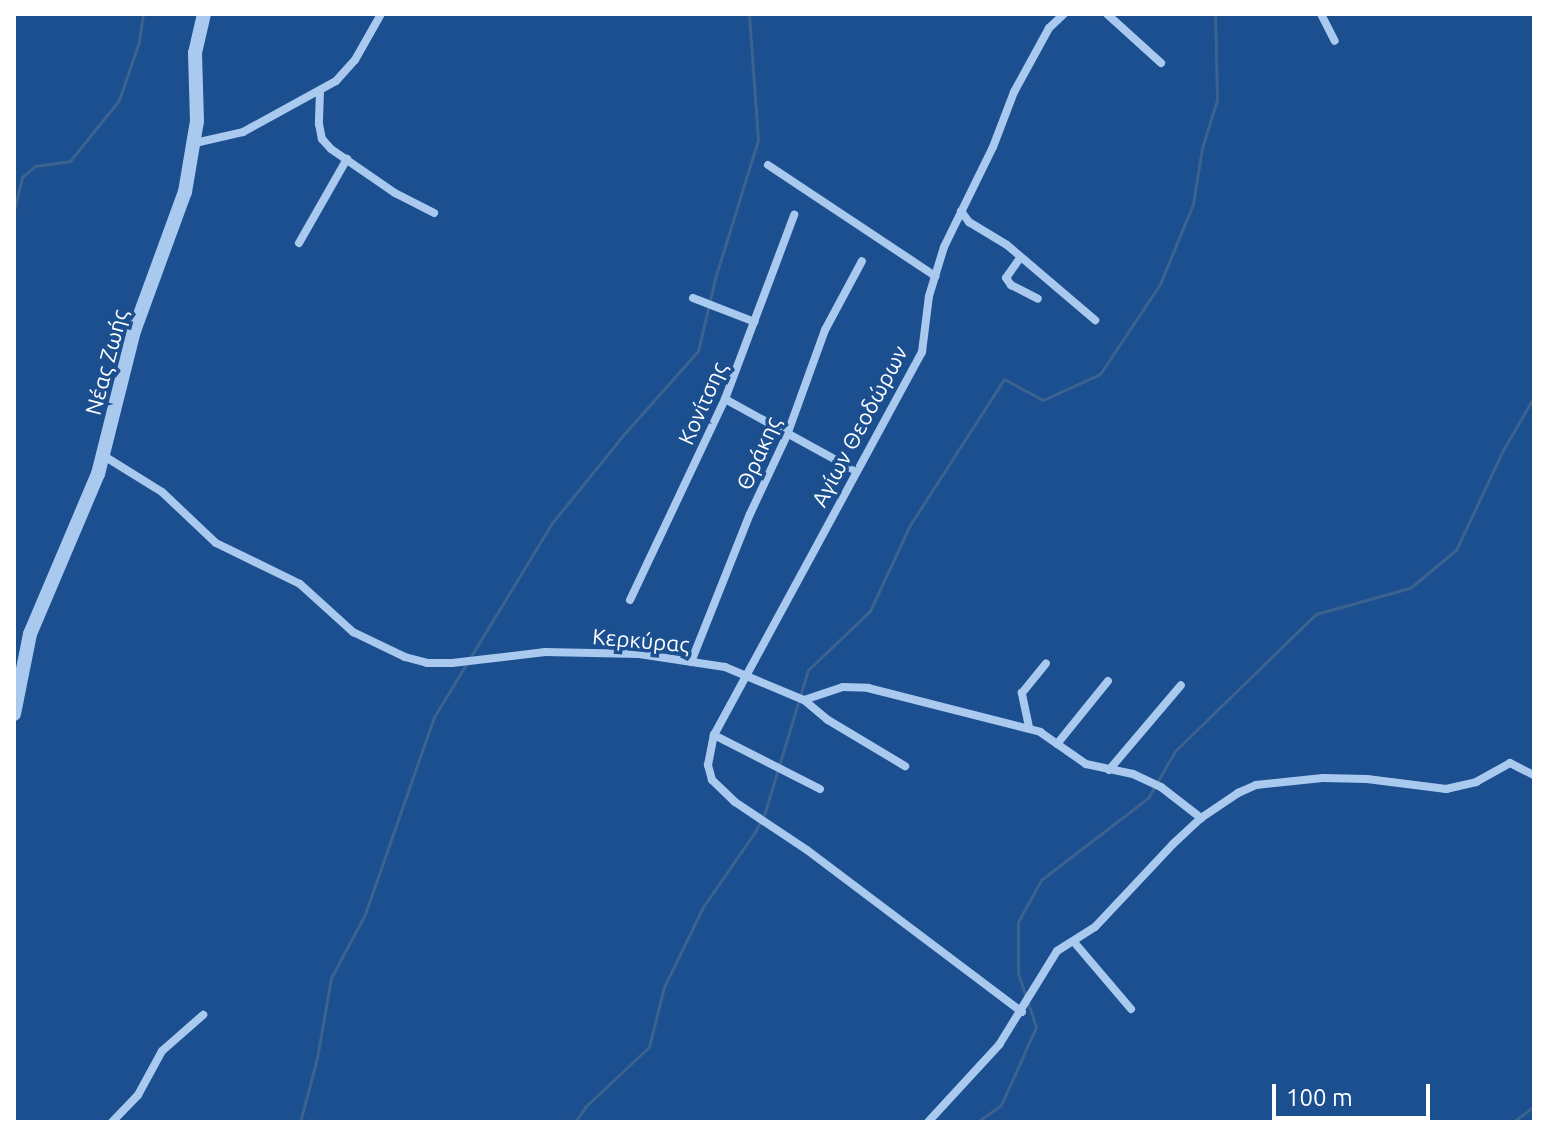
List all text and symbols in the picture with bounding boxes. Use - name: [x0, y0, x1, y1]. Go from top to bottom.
- street label: Νέας Ζωής: [79, 306, 133, 418]
- street label: Αγίων Θεοδώρων: [805, 341, 913, 511]
- street label: Κονίτσης: [672, 358, 732, 448]
- street label: Θράκης: [730, 412, 786, 494]
- street label: Κερκύρας: [591, 623, 691, 657]
- scale bar: [1276, 1068, 1434, 1118]
- text: 100 m: [1286, 1084, 1353, 1111]

